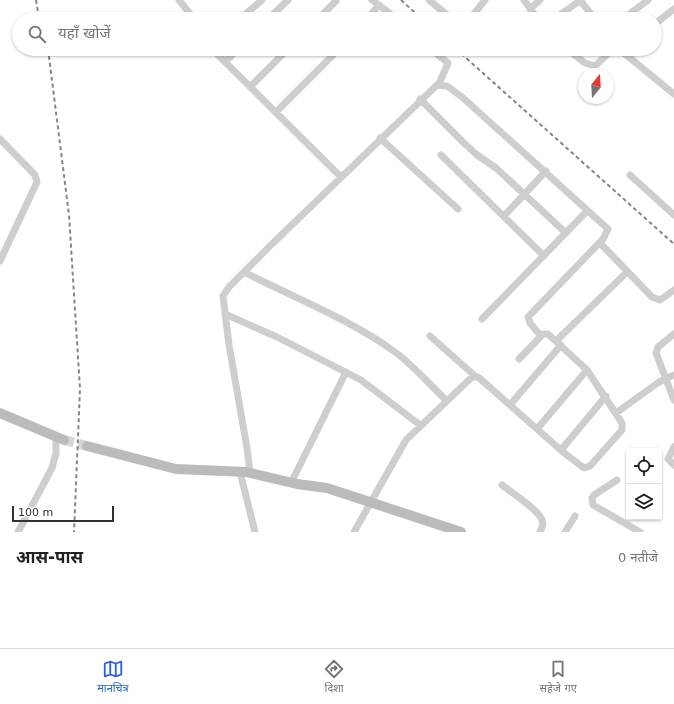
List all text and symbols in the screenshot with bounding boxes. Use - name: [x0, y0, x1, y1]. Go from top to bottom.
- search box: [12, 12, 662, 56]
- icon: search: [26, 23, 48, 45]
- text: यहाँ खोजें: [58, 24, 111, 42]
- north arrow: [578, 68, 614, 104]
- map controls: [626, 448, 662, 520]
- button: locate: [626, 448, 662, 484]
- button: layers: [626, 484, 662, 520]
- scale bar: [12, 504, 114, 523]
- text: 100 m: [18, 506, 53, 519]
- text: आस-पास: [16, 547, 83, 567]
- text: 0 नतीजे: [618, 550, 658, 565]
- tab: मानचित्र: [97, 658, 129, 696]
- tab: दिशा: [323, 658, 345, 696]
- tab: सहेजे गए: [540, 658, 577, 696]

